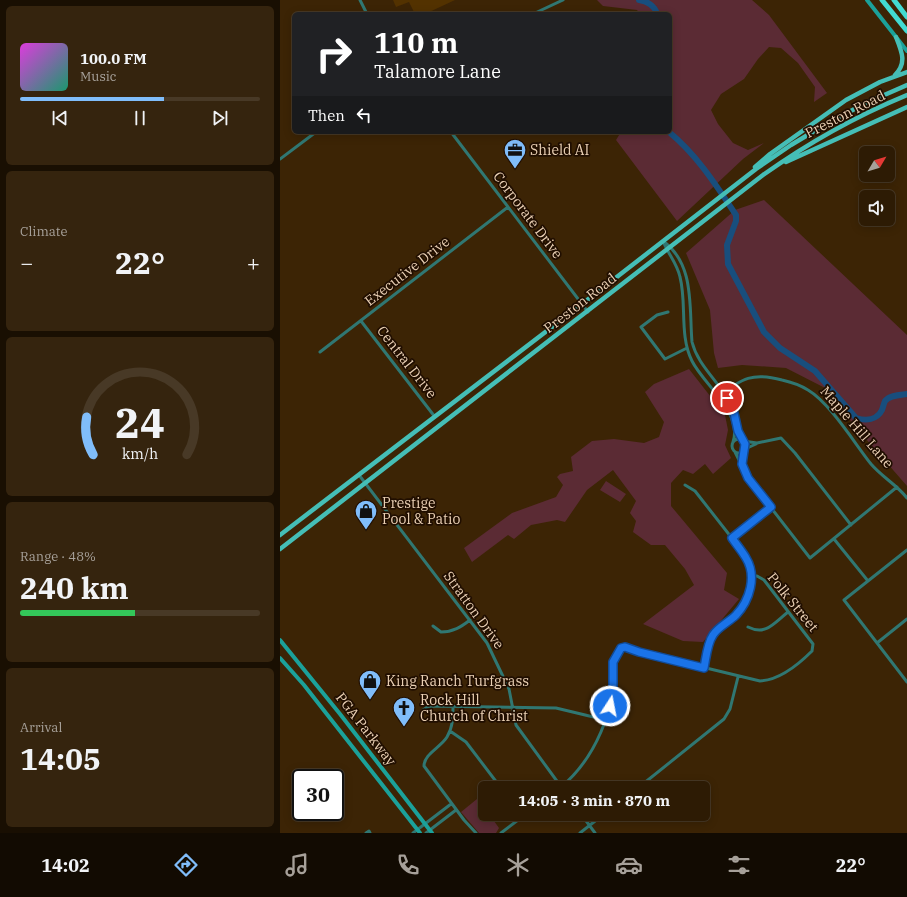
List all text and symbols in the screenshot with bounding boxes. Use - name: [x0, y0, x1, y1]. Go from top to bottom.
- text: 110 m: [374, 24, 458, 61]
- icon: right: [308, 28, 360, 80]
- text: 100.0 FM: [80, 49, 147, 68]
- text: Talamore Lane: [374, 60, 501, 83]
- text: Music: [80, 68, 117, 85]
- street label: Preston Road: [802, 86, 888, 142]
- icon: left: [353, 104, 375, 126]
- text: Then: [308, 106, 345, 125]
- icon: previous: [49, 107, 71, 129]
- icon: pause: [129, 107, 151, 129]
- icon: next: [209, 107, 231, 129]
- office icon: Shield AI: [502, 137, 528, 170]
- place label: Shield AI: [530, 141, 589, 159]
- north arrow: [859, 146, 895, 182]
- map controls: [859, 146, 895, 226]
- street label: Corporate Drive: [489, 168, 567, 262]
- button: sound: [859, 190, 895, 226]
- text: Climate: [20, 223, 67, 240]
- street label: Executive Drive: [361, 232, 453, 310]
- text: 22°: [115, 243, 165, 282]
- text: −: [20, 248, 33, 277]
- text: +: [247, 248, 260, 277]
- street label: Preston Road: [540, 269, 620, 337]
- street label: Central Drive: [373, 322, 441, 402]
- pin: [710, 381, 744, 415]
- street label: Maple Hill Lane: [816, 382, 898, 472]
- icon: arrive: [716, 387, 738, 409]
- text: 24: [115, 394, 165, 448]
- text: km/h: [122, 443, 158, 462]
- place label: Prestige Pool & Patio: [382, 494, 460, 528]
- shop icon: Prestige Pool & Patio: [353, 498, 379, 531]
- text: Range · 48%: [20, 548, 96, 565]
- street label: Stratton Drive: [440, 567, 508, 653]
- text: 240 km: [20, 568, 129, 607]
- street label: Polk Street: [764, 569, 822, 635]
- shop icon: King Ranch Turfgrass: [357, 668, 383, 701]
- place label: King Ranch Turfgrass: [386, 672, 529, 690]
- position arrow: [589, 685, 631, 727]
- street label: PGA Parkway: [332, 689, 400, 770]
- place label: Rock Hill Church of Christ: [420, 691, 528, 725]
- church icon: Rock Hill Church of Christ: [391, 695, 417, 728]
- text: Arrival: [20, 719, 62, 736]
- text: 14:05: [20, 739, 101, 778]
- speed limit sign: 30: [292, 769, 344, 821]
- text: 14:05 · 3 min · 870 m: [518, 791, 670, 810]
- icon: directions: [172, 851, 200, 879]
- icon: music: [283, 851, 311, 879]
- icon: phone: [394, 851, 422, 879]
- icon: climate: [504, 851, 532, 879]
- icon: car: [615, 851, 643, 879]
- icon: filters: [725, 851, 753, 879]
- text: 14:02: [41, 854, 90, 877]
- text: 22°: [836, 854, 866, 877]

